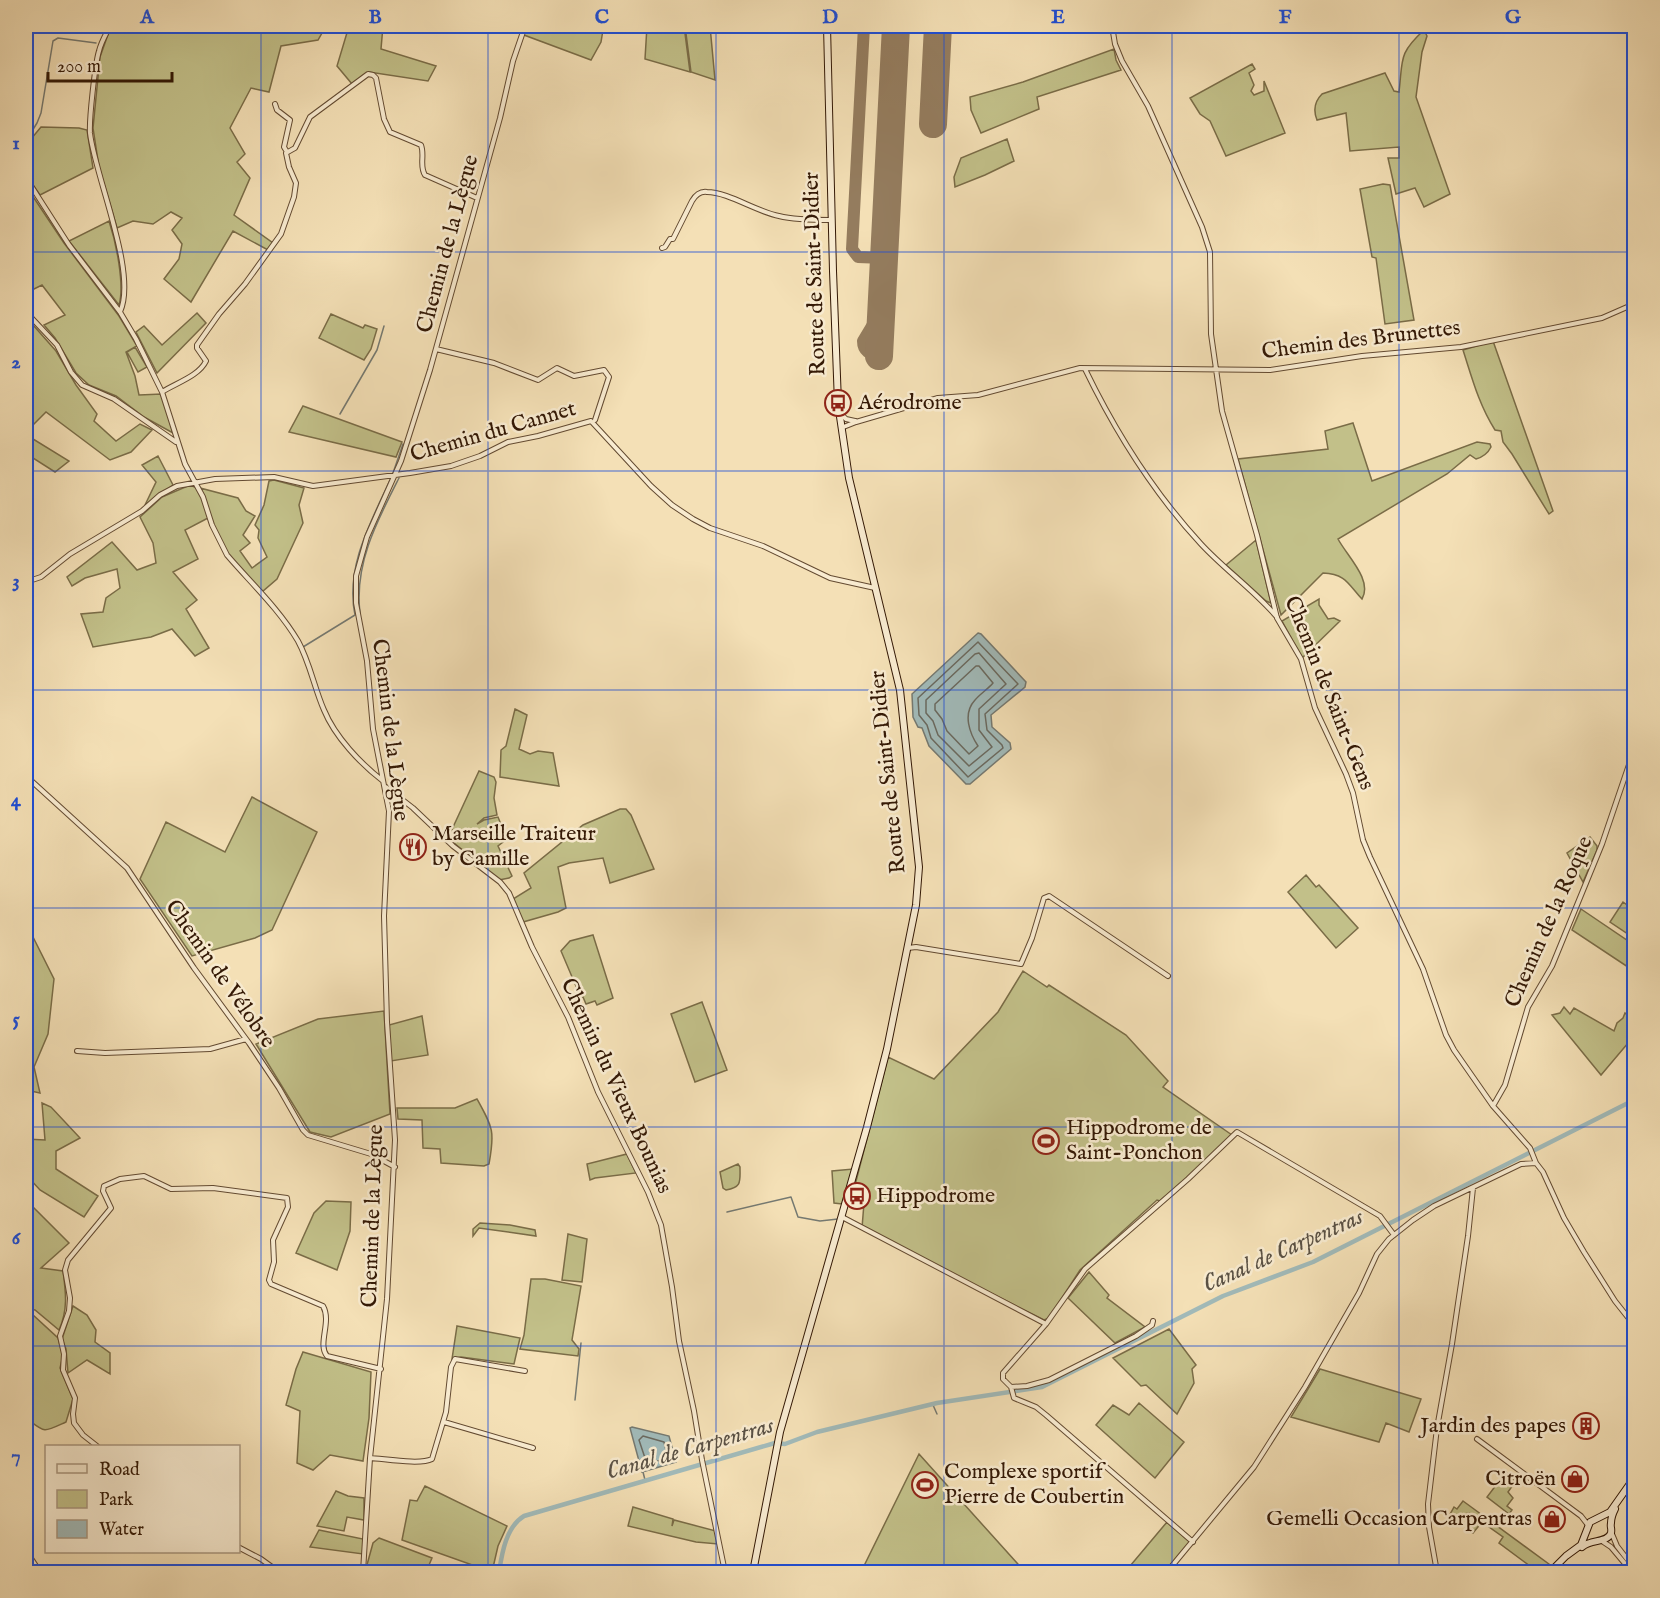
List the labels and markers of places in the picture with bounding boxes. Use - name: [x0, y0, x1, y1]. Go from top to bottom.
- bus stop icon: Aérodrome: [823, 388, 853, 418]
- place label: Aérodrome: [857, 389, 962, 417]
- place label: Marseille Traiteur by Camille: [432, 820, 596, 873]
- restaurant icon: Marseille Traiteur by Camille: [398, 832, 428, 862]
- place label: Hippodrome de Saint-Ponchon: [1066, 1114, 1212, 1167]
- sports icon: Hippodrome de Saint-Ponchon: [1031, 1126, 1061, 1156]
- bus stop icon: Hippodrome: [842, 1181, 872, 1211]
- place label: Hippodrome: [876, 1182, 995, 1210]
- building icon: Jardin des papes: [1571, 1411, 1601, 1441]
- place label: Jardin des papes: [1417, 1412, 1566, 1440]
- place label: Complexe sportif Pierre de Coubertin: [944, 1458, 1125, 1511]
- shop icon: Citroën: [1560, 1464, 1590, 1494]
- place label: Citroën: [1485, 1465, 1556, 1493]
- sports icon: Complexe sportif Pierre de Coubertin: [910, 1470, 940, 1500]
- shop icon: Gemelli Occasion Carpentras: [1537, 1504, 1567, 1534]
- place label: Gemelli Occasion Carpentras: [1266, 1505, 1532, 1533]

